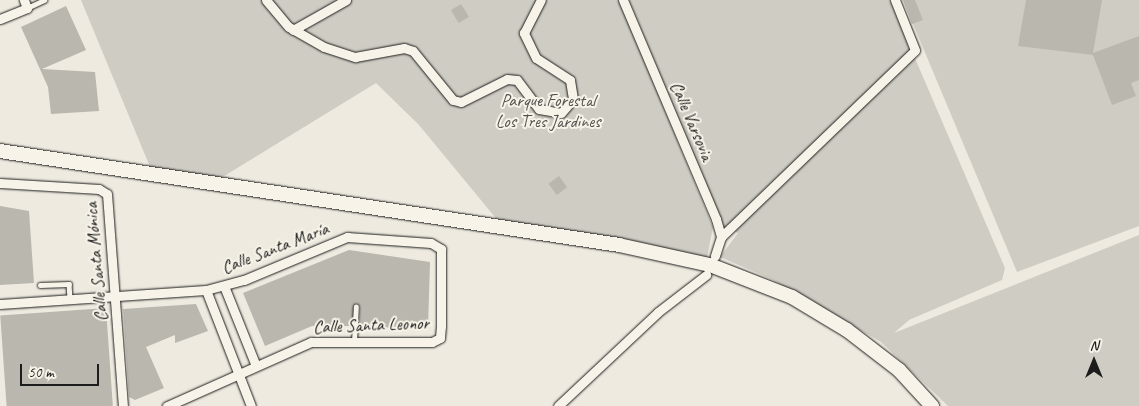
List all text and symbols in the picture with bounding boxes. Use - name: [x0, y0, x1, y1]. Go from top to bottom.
- street label: Calle Varsovia: [666, 78, 718, 164]
- park label: Parque Forestal Los Tres Jardines: [496, 90, 600, 132]
- street label: Calle Santa Mónica: [80, 202, 112, 322]
- street label: Calle Santa María: [218, 218, 332, 278]
- street label: Calle Santa Leonor: [313, 312, 429, 338]
- north arrow: [1069, 336, 1119, 386]
- text: N: [1090, 337, 1098, 354]
- scale bar: [22, 354, 101, 386]
- text: 50 m: [28, 363, 54, 382]

